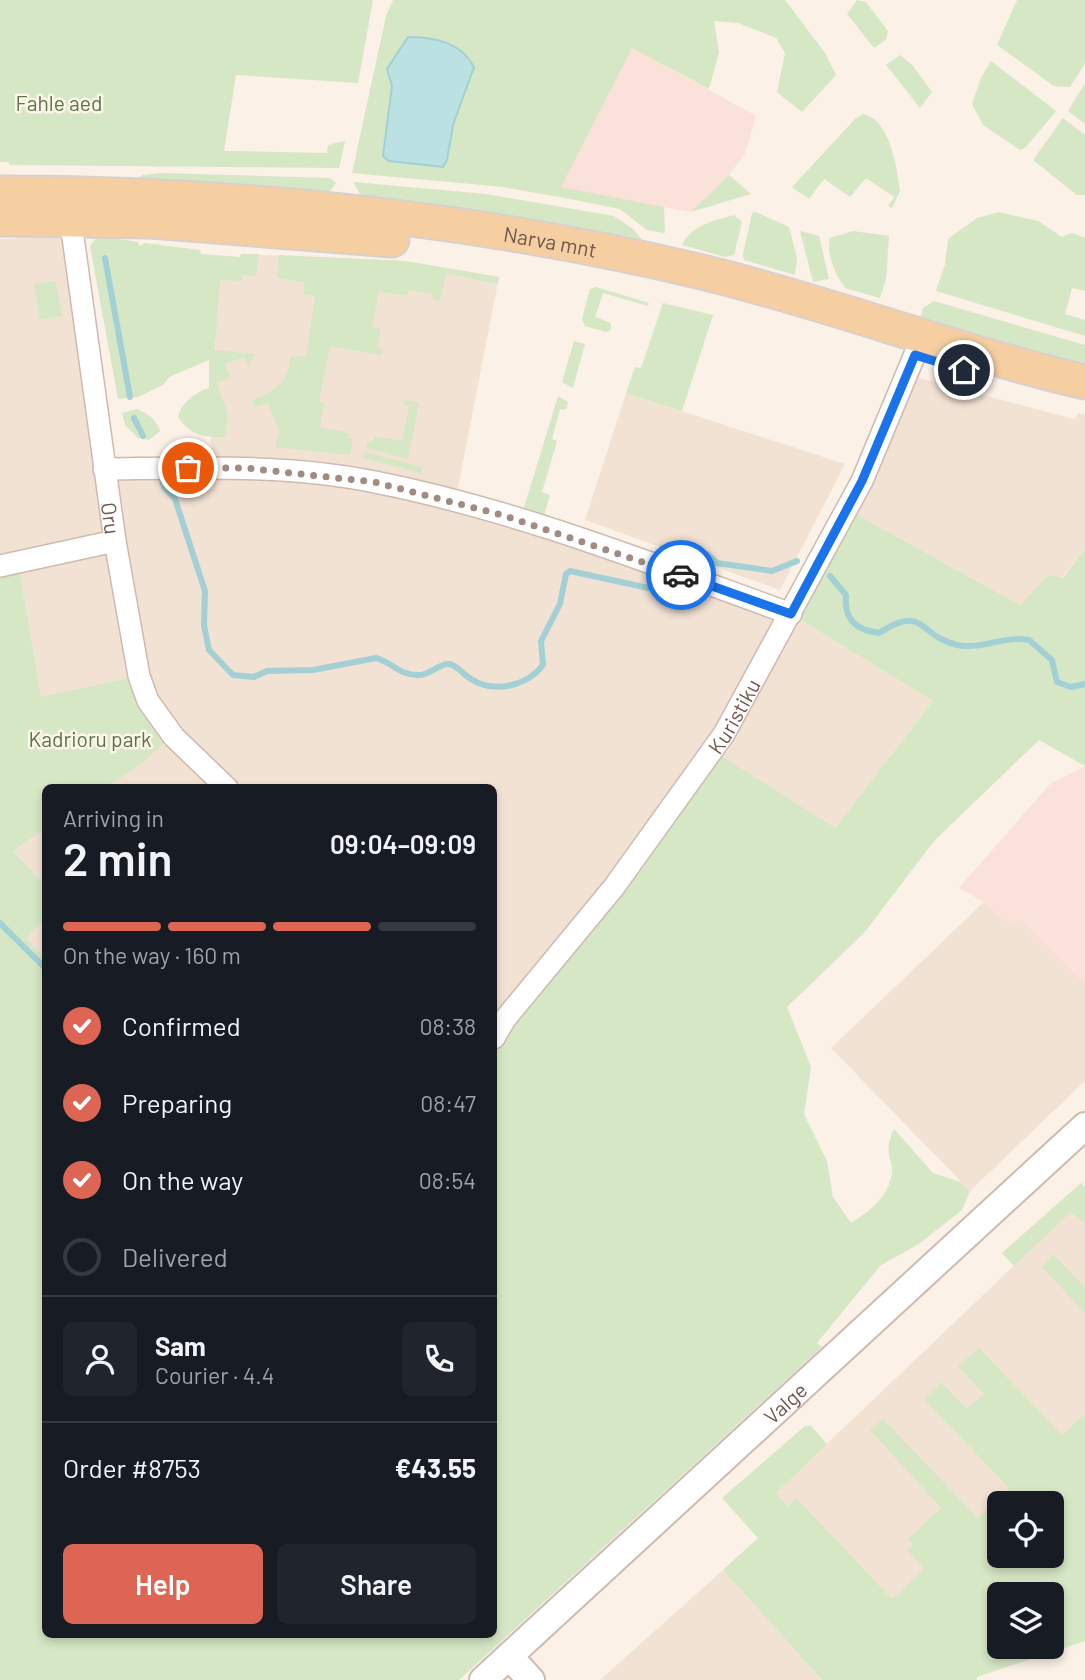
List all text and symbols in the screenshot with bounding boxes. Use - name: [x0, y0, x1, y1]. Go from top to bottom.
- park label: Fahle aed: [16, 90, 102, 115]
- street label: Narva mnt: [502, 220, 599, 261]
- pin: [934, 340, 994, 400]
- icon: home: [945, 351, 983, 389]
- pin: [158, 438, 218, 498]
- icon: bag: [169, 449, 207, 487]
- street label: Oru: [97, 501, 126, 536]
- courier: [646, 540, 716, 610]
- icon: car: [662, 556, 700, 594]
- street label: Kuristiku: [702, 674, 764, 758]
- park label: Kadrioru park: [28, 726, 152, 751]
- text: Arriving in: [63, 804, 164, 832]
- text: 09:04–09:09: [330, 828, 476, 859]
- text: 2 min: [63, 830, 172, 885]
- text: On the way · 160 m: [63, 941, 241, 969]
- icon: check: [63, 1007, 101, 1045]
- text: Confirmed: [122, 1010, 241, 1041]
- text: 08:38: [419, 1012, 476, 1040]
- icon: check: [63, 1084, 101, 1122]
- text: Preparing: [122, 1087, 232, 1118]
- text: 08:47: [420, 1089, 476, 1117]
- icon: check: [63, 1161, 101, 1199]
- text: On the way: [122, 1164, 243, 1195]
- text: 08:54: [419, 1166, 476, 1194]
- text: Delivered: [122, 1241, 228, 1272]
- button: person: [63, 1322, 137, 1396]
- button: phone: [402, 1322, 476, 1396]
- text: Sam: [155, 1330, 206, 1361]
- text: Courier · 4.4: [155, 1361, 274, 1389]
- street label: Valge: [758, 1376, 811, 1428]
- text: Order #8753: [63, 1452, 201, 1483]
- text: €43.55: [395, 1452, 476, 1483]
- map controls: [987, 1491, 1064, 1659]
- button: locate: [987, 1491, 1064, 1568]
- button: Help: [63, 1544, 263, 1624]
- button: Share: [277, 1544, 476, 1624]
- button: layers: [987, 1582, 1064, 1659]

